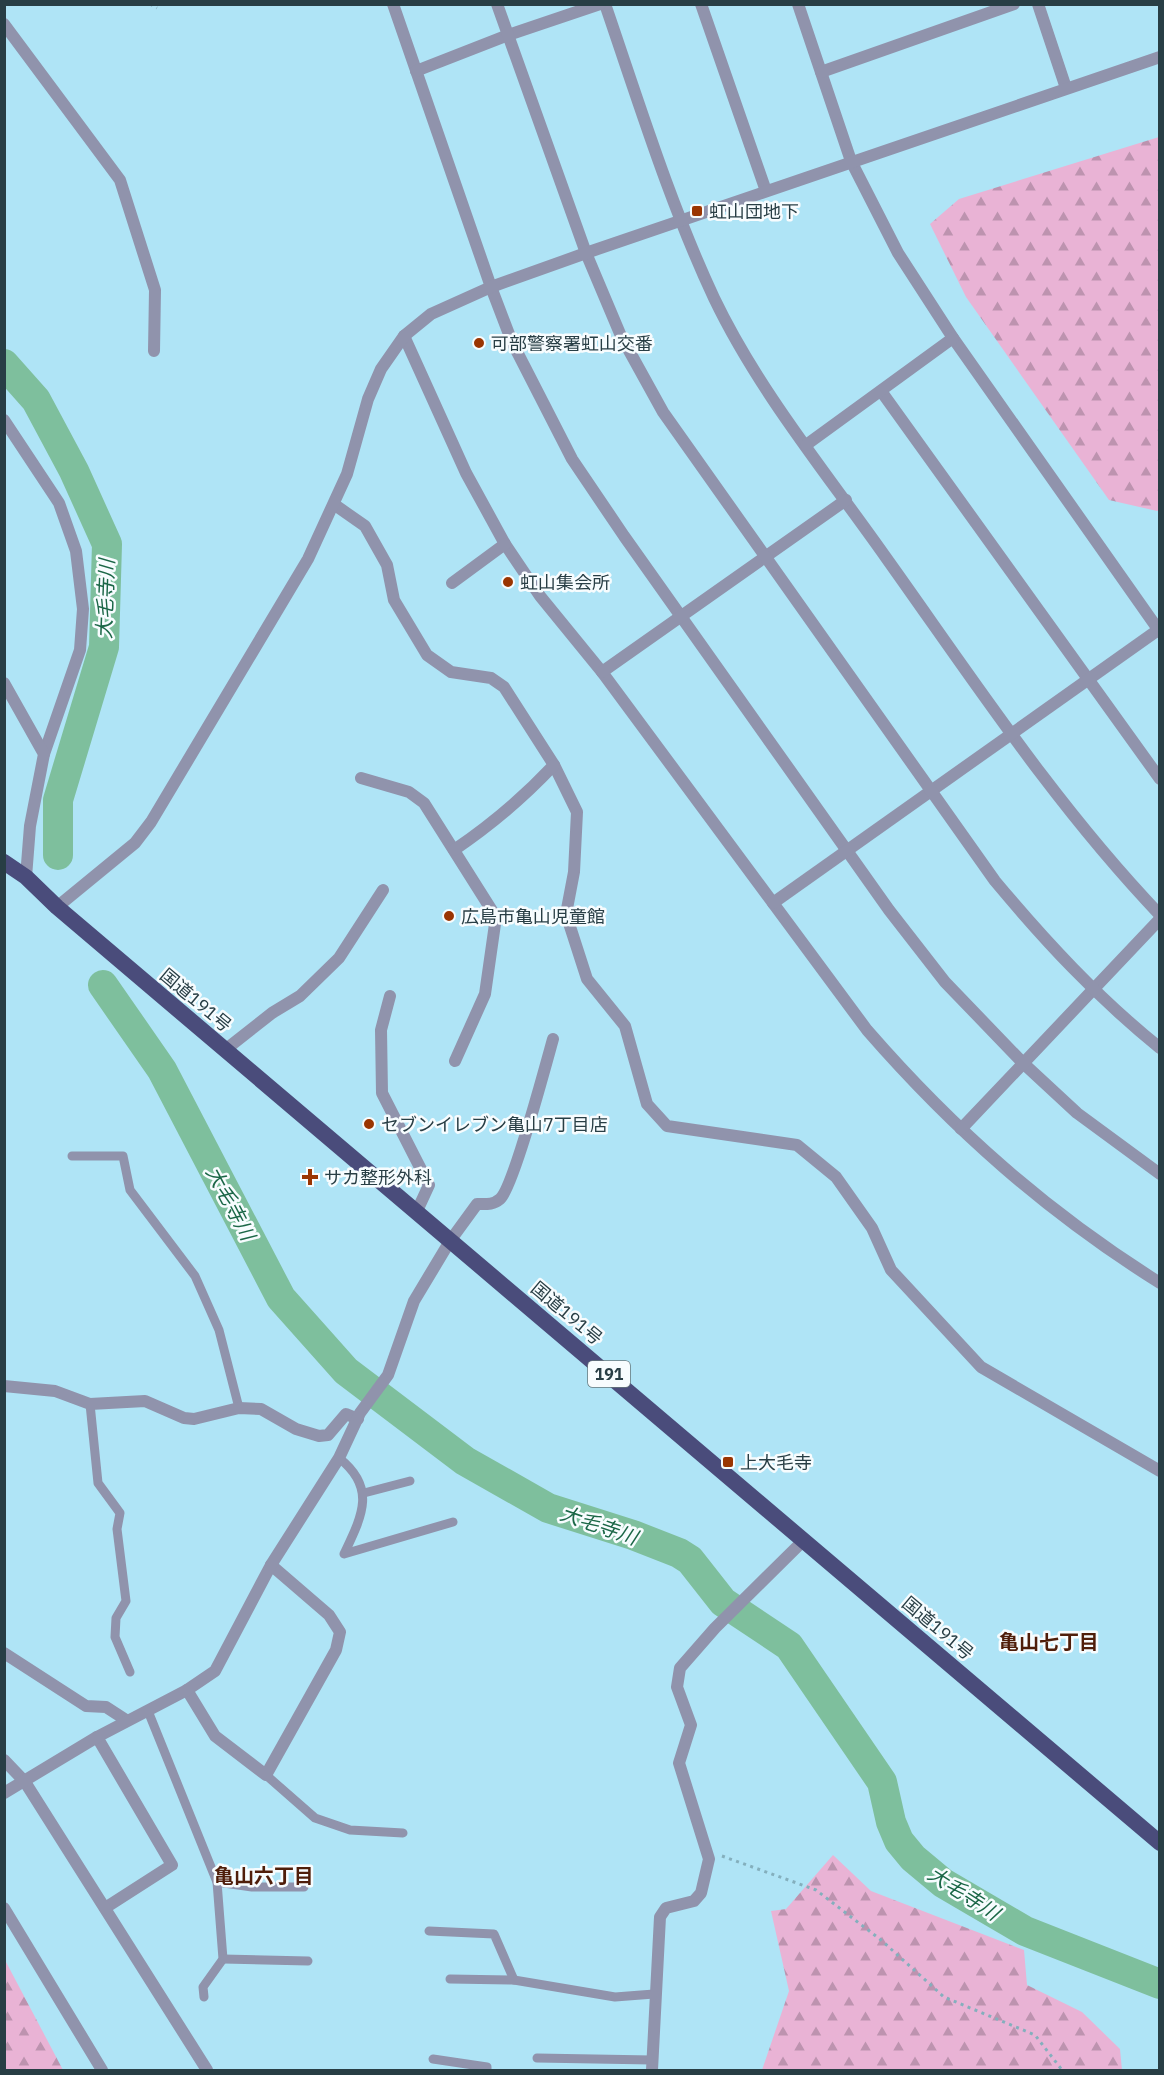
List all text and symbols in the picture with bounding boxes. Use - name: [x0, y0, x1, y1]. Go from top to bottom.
- place label: 虹山団地下: [709, 200, 799, 223]
- marker: 虹山団地下: [690, 204, 704, 218]
- place label: 可部警察署虹山交番: [491, 332, 653, 355]
- marker: 可部警察署虹山交番: [472, 336, 486, 350]
- water label: 大毛寺川: [90, 557, 120, 639]
- place label: 虹山集会所: [520, 571, 610, 594]
- marker: 虹山集会所: [501, 575, 515, 589]
- place label: 広島市亀山児童館: [461, 905, 605, 928]
- marker: 広島市亀山児童館: [442, 909, 456, 923]
- street label: 国道191号: [156, 963, 236, 1037]
- place label: セブンイレブン亀山7丁目店: [381, 1113, 608, 1136]
- marker: セブンイレブン亀山7丁目店: [362, 1117, 376, 1131]
- water label: 大毛寺川: [200, 1161, 263, 1246]
- place label: サカ整形外科: [324, 1166, 432, 1189]
- marker: サカ整形外科: [301, 1168, 319, 1186]
- street label: 国道191号: [527, 1276, 607, 1350]
- road number: 191: [588, 1361, 630, 1387]
- place label: 上大毛寺: [740, 1451, 812, 1474]
- marker: 上大毛寺: [721, 1455, 735, 1469]
- water label: 大毛寺川: [557, 1499, 643, 1551]
- street label: 国道191号: [898, 1591, 978, 1665]
- district label: 亀山七丁目: [999, 1628, 1099, 1655]
- water label: 大毛寺川: [923, 1860, 1007, 1927]
- district label: 亀山六丁目: [214, 1862, 314, 1889]

